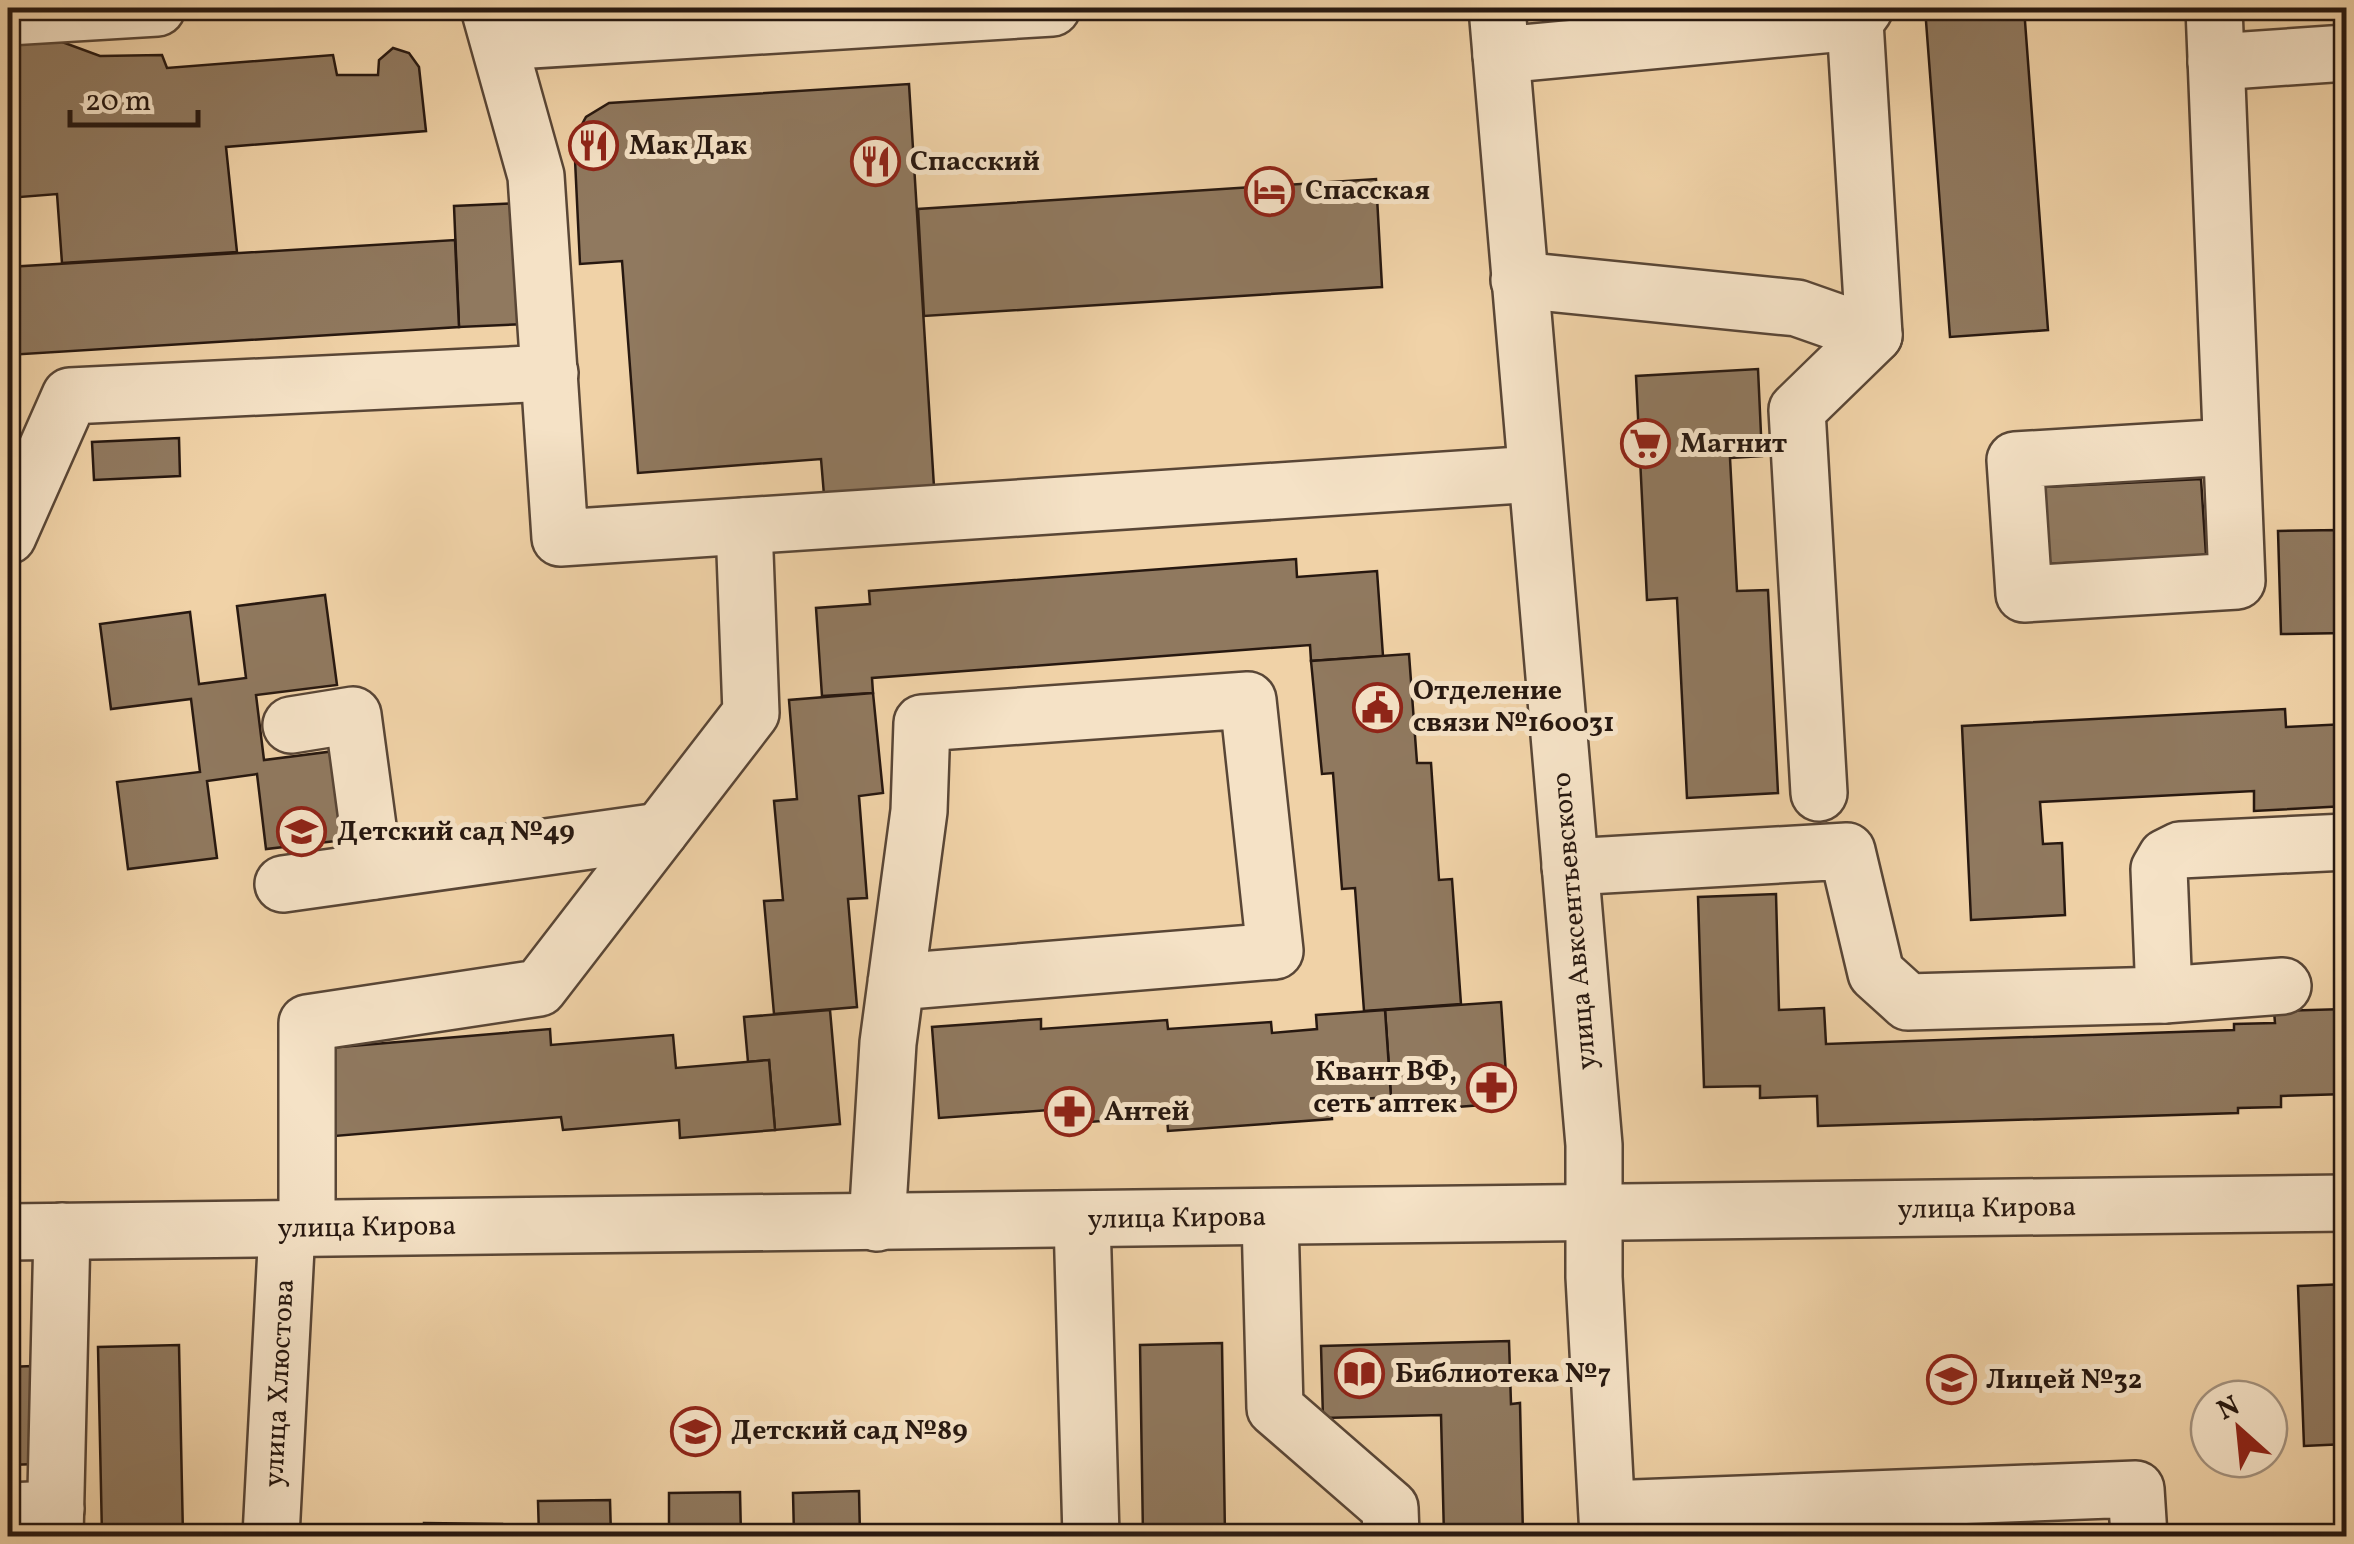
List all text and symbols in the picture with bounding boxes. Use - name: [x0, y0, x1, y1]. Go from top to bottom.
- scale bar: [70, 65, 198, 127]
- text: 20 m: [85, 81, 151, 123]
- restaurant icon: Мак Дак: [568, 120, 620, 172]
- place label: Мак Дак: [629, 127, 747, 166]
- restaurant icon: Спасский: [849, 136, 901, 188]
- place label: Спасский: [910, 143, 1040, 182]
- hotel icon: Спасская: [1244, 165, 1296, 217]
- place label: Спасская: [1305, 172, 1430, 211]
- supermarket icon: Магнит: [1619, 418, 1671, 470]
- place label: Магнит: [1680, 425, 1788, 464]
- place label: Отделение связи №160031: [1413, 672, 1614, 743]
- public building icon: Отделение связи №160031: [1352, 681, 1404, 733]
- street label: улица Авксентьевского: [1543, 771, 1607, 1071]
- school or university icon: Детский сад №49: [276, 806, 328, 858]
- place label: Детский сад №49: [337, 813, 575, 852]
- place label: Квант ВФ, сеть аптек: [1313, 1053, 1457, 1124]
- pharmacy icon: Квант ВФ, сеть аптек: [1466, 1062, 1518, 1114]
- pharmacy icon: Антей: [1043, 1086, 1095, 1138]
- place label: Антей: [1104, 1093, 1190, 1132]
- street label: улица Кирова: [1897, 1188, 2077, 1230]
- street label: улица Кирова: [1087, 1198, 1267, 1240]
- street label: улица Кирова: [277, 1207, 457, 1249]
- street label: улица Хлюстова: [255, 1278, 305, 1488]
- library icon: Библиотека №7: [1334, 1348, 1386, 1400]
- school or university icon: Лицей №32: [1925, 1354, 1977, 1406]
- place label: Библиотека №7: [1395, 1355, 1611, 1394]
- place label: Лицей №32: [1986, 1361, 2142, 1400]
- north arrow: [2189, 1379, 2289, 1479]
- text: N: [2211, 1387, 2247, 1431]
- school or university icon: Детский сад №89: [670, 1405, 722, 1457]
- place label: Детский сад №89: [731, 1412, 968, 1451]

